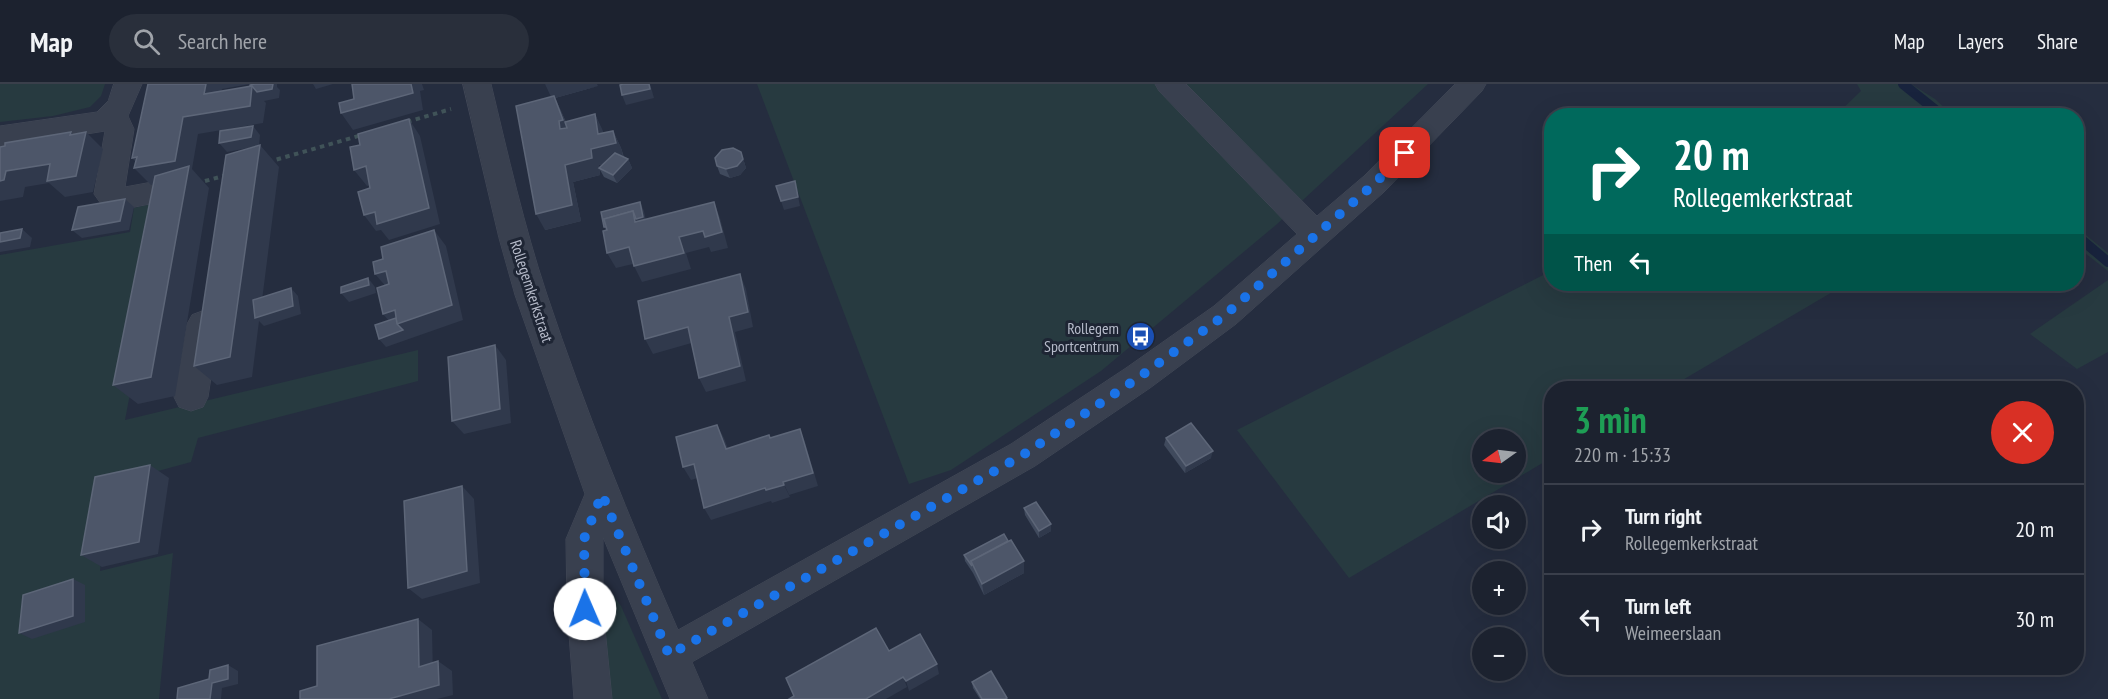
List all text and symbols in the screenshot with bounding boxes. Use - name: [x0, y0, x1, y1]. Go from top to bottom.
- search box: [109, 14, 529, 68]
- text: Map: [30, 23, 73, 60]
- icon: search: [130, 25, 163, 58]
- text: Search here: [178, 27, 267, 55]
- text: Map: [1894, 28, 1925, 55]
- text: Layers: [1958, 28, 2004, 55]
- text: Share: [2037, 28, 2078, 55]
- pin: [1379, 127, 1430, 178]
- text: 20 m: [1673, 127, 1750, 182]
- icon: right: [1574, 132, 1652, 210]
- icon: arrive: [1388, 136, 1421, 169]
- text: Rollegemkerkstraat: [1673, 180, 1853, 214]
- street label: Rollegemkerkstraat: [506, 237, 558, 345]
- icon: left: [1624, 246, 1657, 279]
- text: Then: [1574, 249, 1612, 277]
- place label: Rollegem Sportcentrum: [1044, 318, 1119, 356]
- bus stop icon: Rollegem Sportcentrum: [1124, 321, 1156, 353]
- text: 3 min: [1574, 396, 1647, 443]
- button: close: [1991, 401, 2054, 464]
- north arrow: [1472, 429, 1526, 483]
- map controls: [1472, 429, 1526, 681]
- text: 220 m · 15:33: [1574, 442, 1671, 468]
- button: sound: [1472, 495, 1526, 549]
- text: Turn right: [1625, 502, 1702, 530]
- icon: right: [1574, 513, 1607, 546]
- text: 20 m: [2015, 515, 2054, 543]
- text: Rollegemkerkstraat: [1625, 530, 1758, 556]
- button: +: [1472, 561, 1526, 615]
- position arrow: [553, 577, 617, 641]
- text: Turn left: [1625, 592, 1691, 620]
- icon: left: [1574, 603, 1607, 636]
- text: 30 m: [2015, 605, 2054, 633]
- text: Weimeerslaan: [1625, 620, 1721, 646]
- button: −: [1472, 627, 1526, 681]

